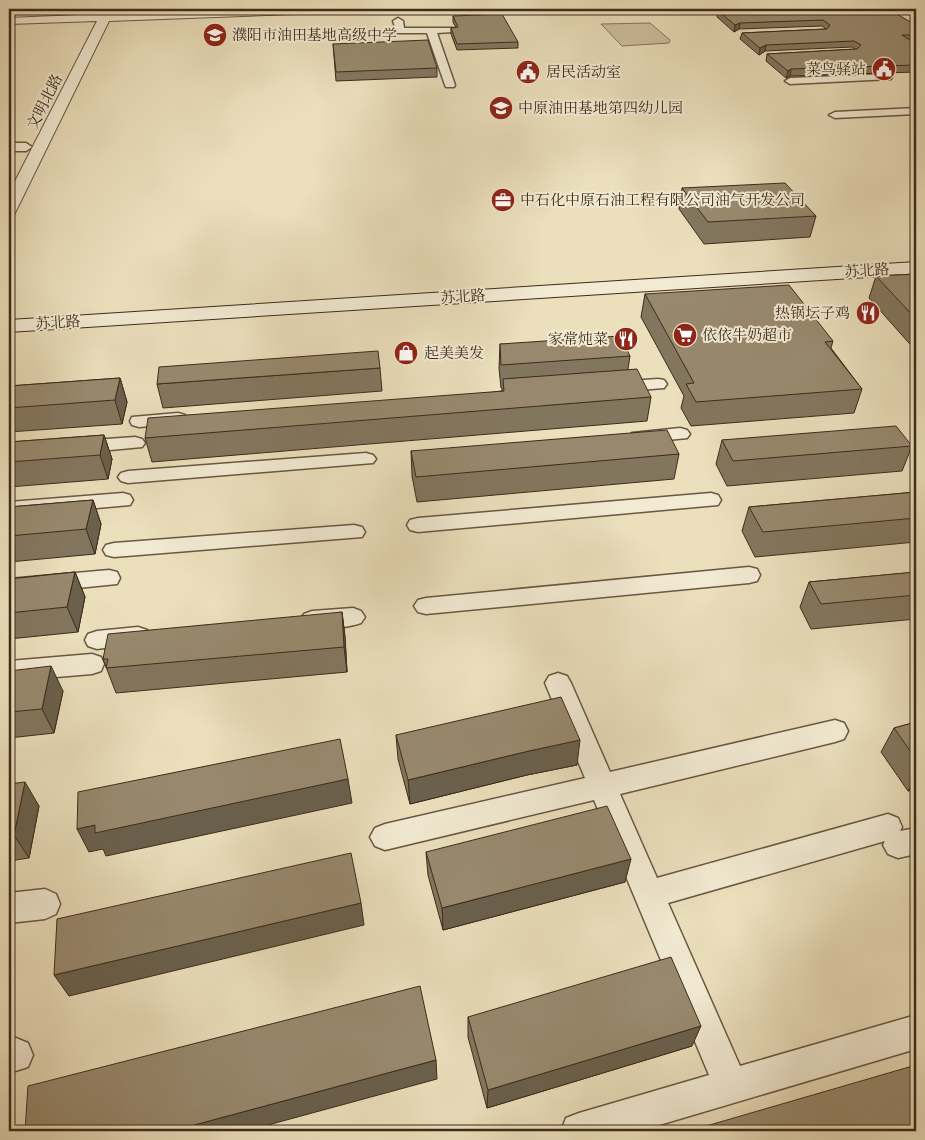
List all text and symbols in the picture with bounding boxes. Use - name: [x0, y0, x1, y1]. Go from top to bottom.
- school or university icon: 濮阳市油田基地高级中学: [202, 22, 228, 48]
- place label: 濮阳市油田基地高级中学: [232, 26, 397, 45]
- public building icon: 菜鸟驿站: [871, 56, 897, 82]
- public building icon: 居民活动室: [515, 59, 541, 85]
- place label: 菜鸟驿站: [806, 60, 866, 79]
- place label: 居民活动室: [546, 63, 621, 82]
- street label: 文明北路: [23, 71, 67, 133]
- school or university icon: 中原油田基地第四幼儿园: [488, 95, 514, 121]
- place label: 中原油田基地第四幼儿园: [518, 99, 683, 118]
- office icon: 中石化中原石油工程有限公司油气开发公司: [490, 187, 516, 213]
- place label: 中石化中原石油工程有限公司油气开发公司: [520, 191, 805, 210]
- street label: 苏北路: [844, 260, 890, 282]
- street label: 苏北路: [440, 286, 486, 308]
- restaurant icon: 热锅坛子鸡: [855, 300, 881, 326]
- place label: 热锅坛子鸡: [775, 304, 850, 323]
- street label: 苏北路: [35, 312, 81, 334]
- supermarket icon: 依依牛奶超市: [672, 322, 698, 348]
- restaurant icon: 家常炖菜: [613, 326, 639, 352]
- place label: 依依牛奶超市: [702, 326, 792, 345]
- place label: 家常炖菜: [548, 330, 608, 349]
- shop icon: 起美美发: [393, 340, 419, 366]
- place label: 起美美发: [424, 344, 484, 363]

